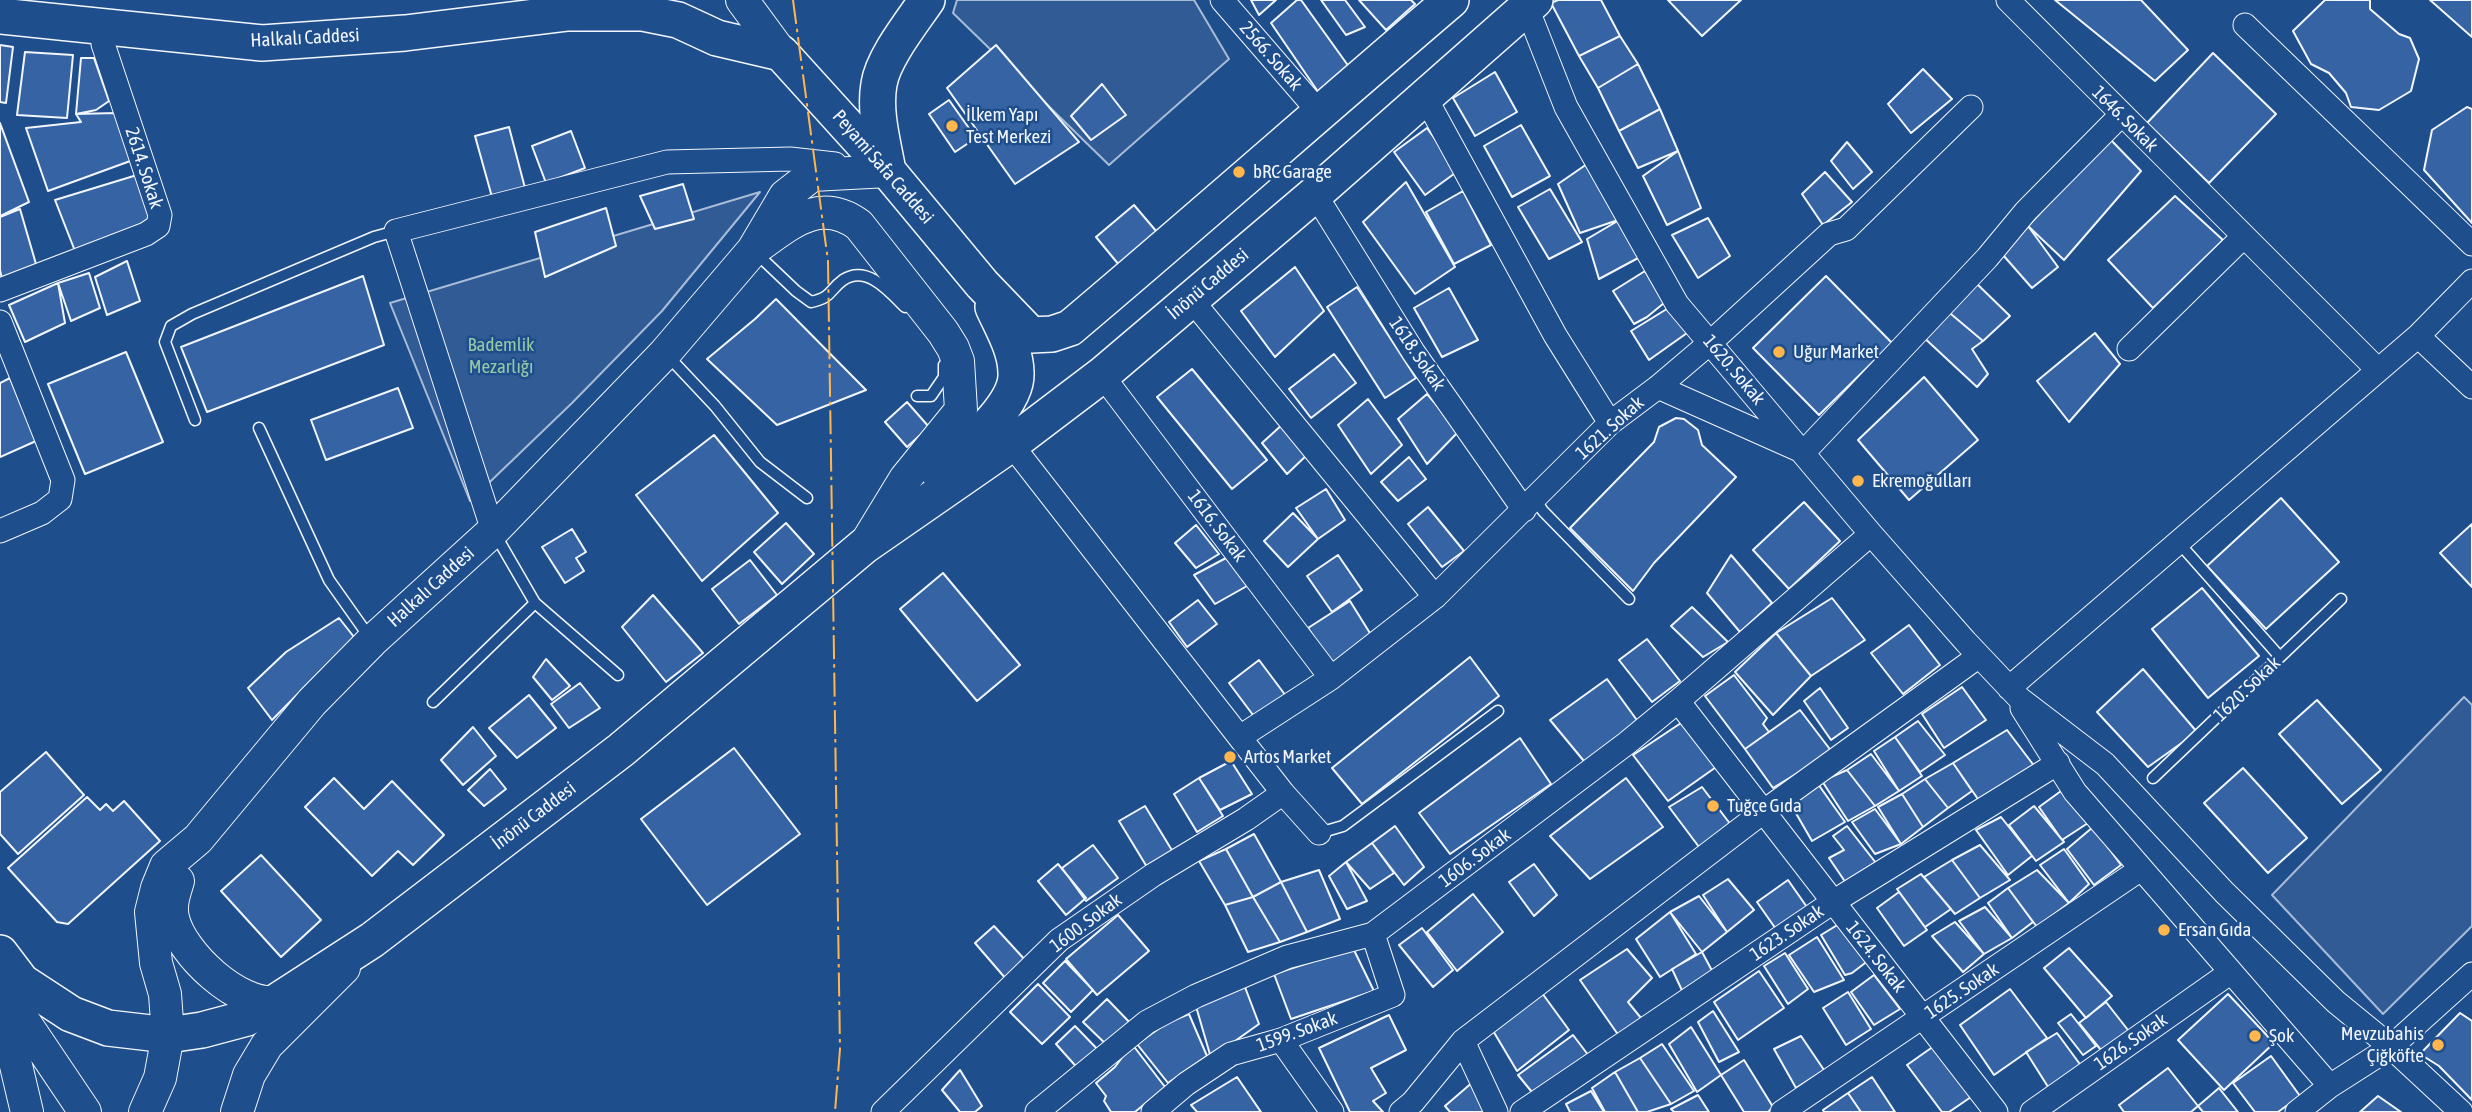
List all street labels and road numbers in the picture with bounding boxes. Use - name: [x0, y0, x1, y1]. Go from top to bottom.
- street label: 2566. Sokak: [1235, 17, 1307, 95]
- street label: Halkalı Caddesi: [250, 24, 360, 52]
- street label: 1646. Sokak: [2087, 81, 2163, 157]
- street label: Peyami Safa Caddesi: [827, 105, 939, 229]
- street label: 2614. Sokak: [120, 124, 168, 212]
- street label: İnönü Caddesi: [1163, 243, 1253, 325]
- street label: 1618. Sokak: [1384, 313, 1450, 395]
- street label: 1620. Sokak: [1698, 330, 1770, 410]
- street label: 1621. Sokak: [1571, 391, 1649, 465]
- street label: 1616. Sokak: [1183, 486, 1251, 566]
- street label: Halkalı Caddesi: [383, 542, 479, 632]
- street label: 1620. Sokak: [2209, 652, 2285, 726]
- street label: İnönü Caddesi: [488, 777, 580, 855]
- street label: 1606. Sokak: [1435, 824, 1515, 892]
- street label: 1600. Sokak: [1046, 889, 1126, 957]
- street label: 1623. Sokak: [1746, 900, 1828, 966]
- street label: 1624. Sokak: [1841, 917, 1911, 997]
- street label: 1625. Sokak: [1921, 958, 2003, 1024]
- street label: 1599. Sokak: [1254, 1007, 1340, 1057]
- street label: 1626. Sokak: [2090, 1009, 2172, 1075]

